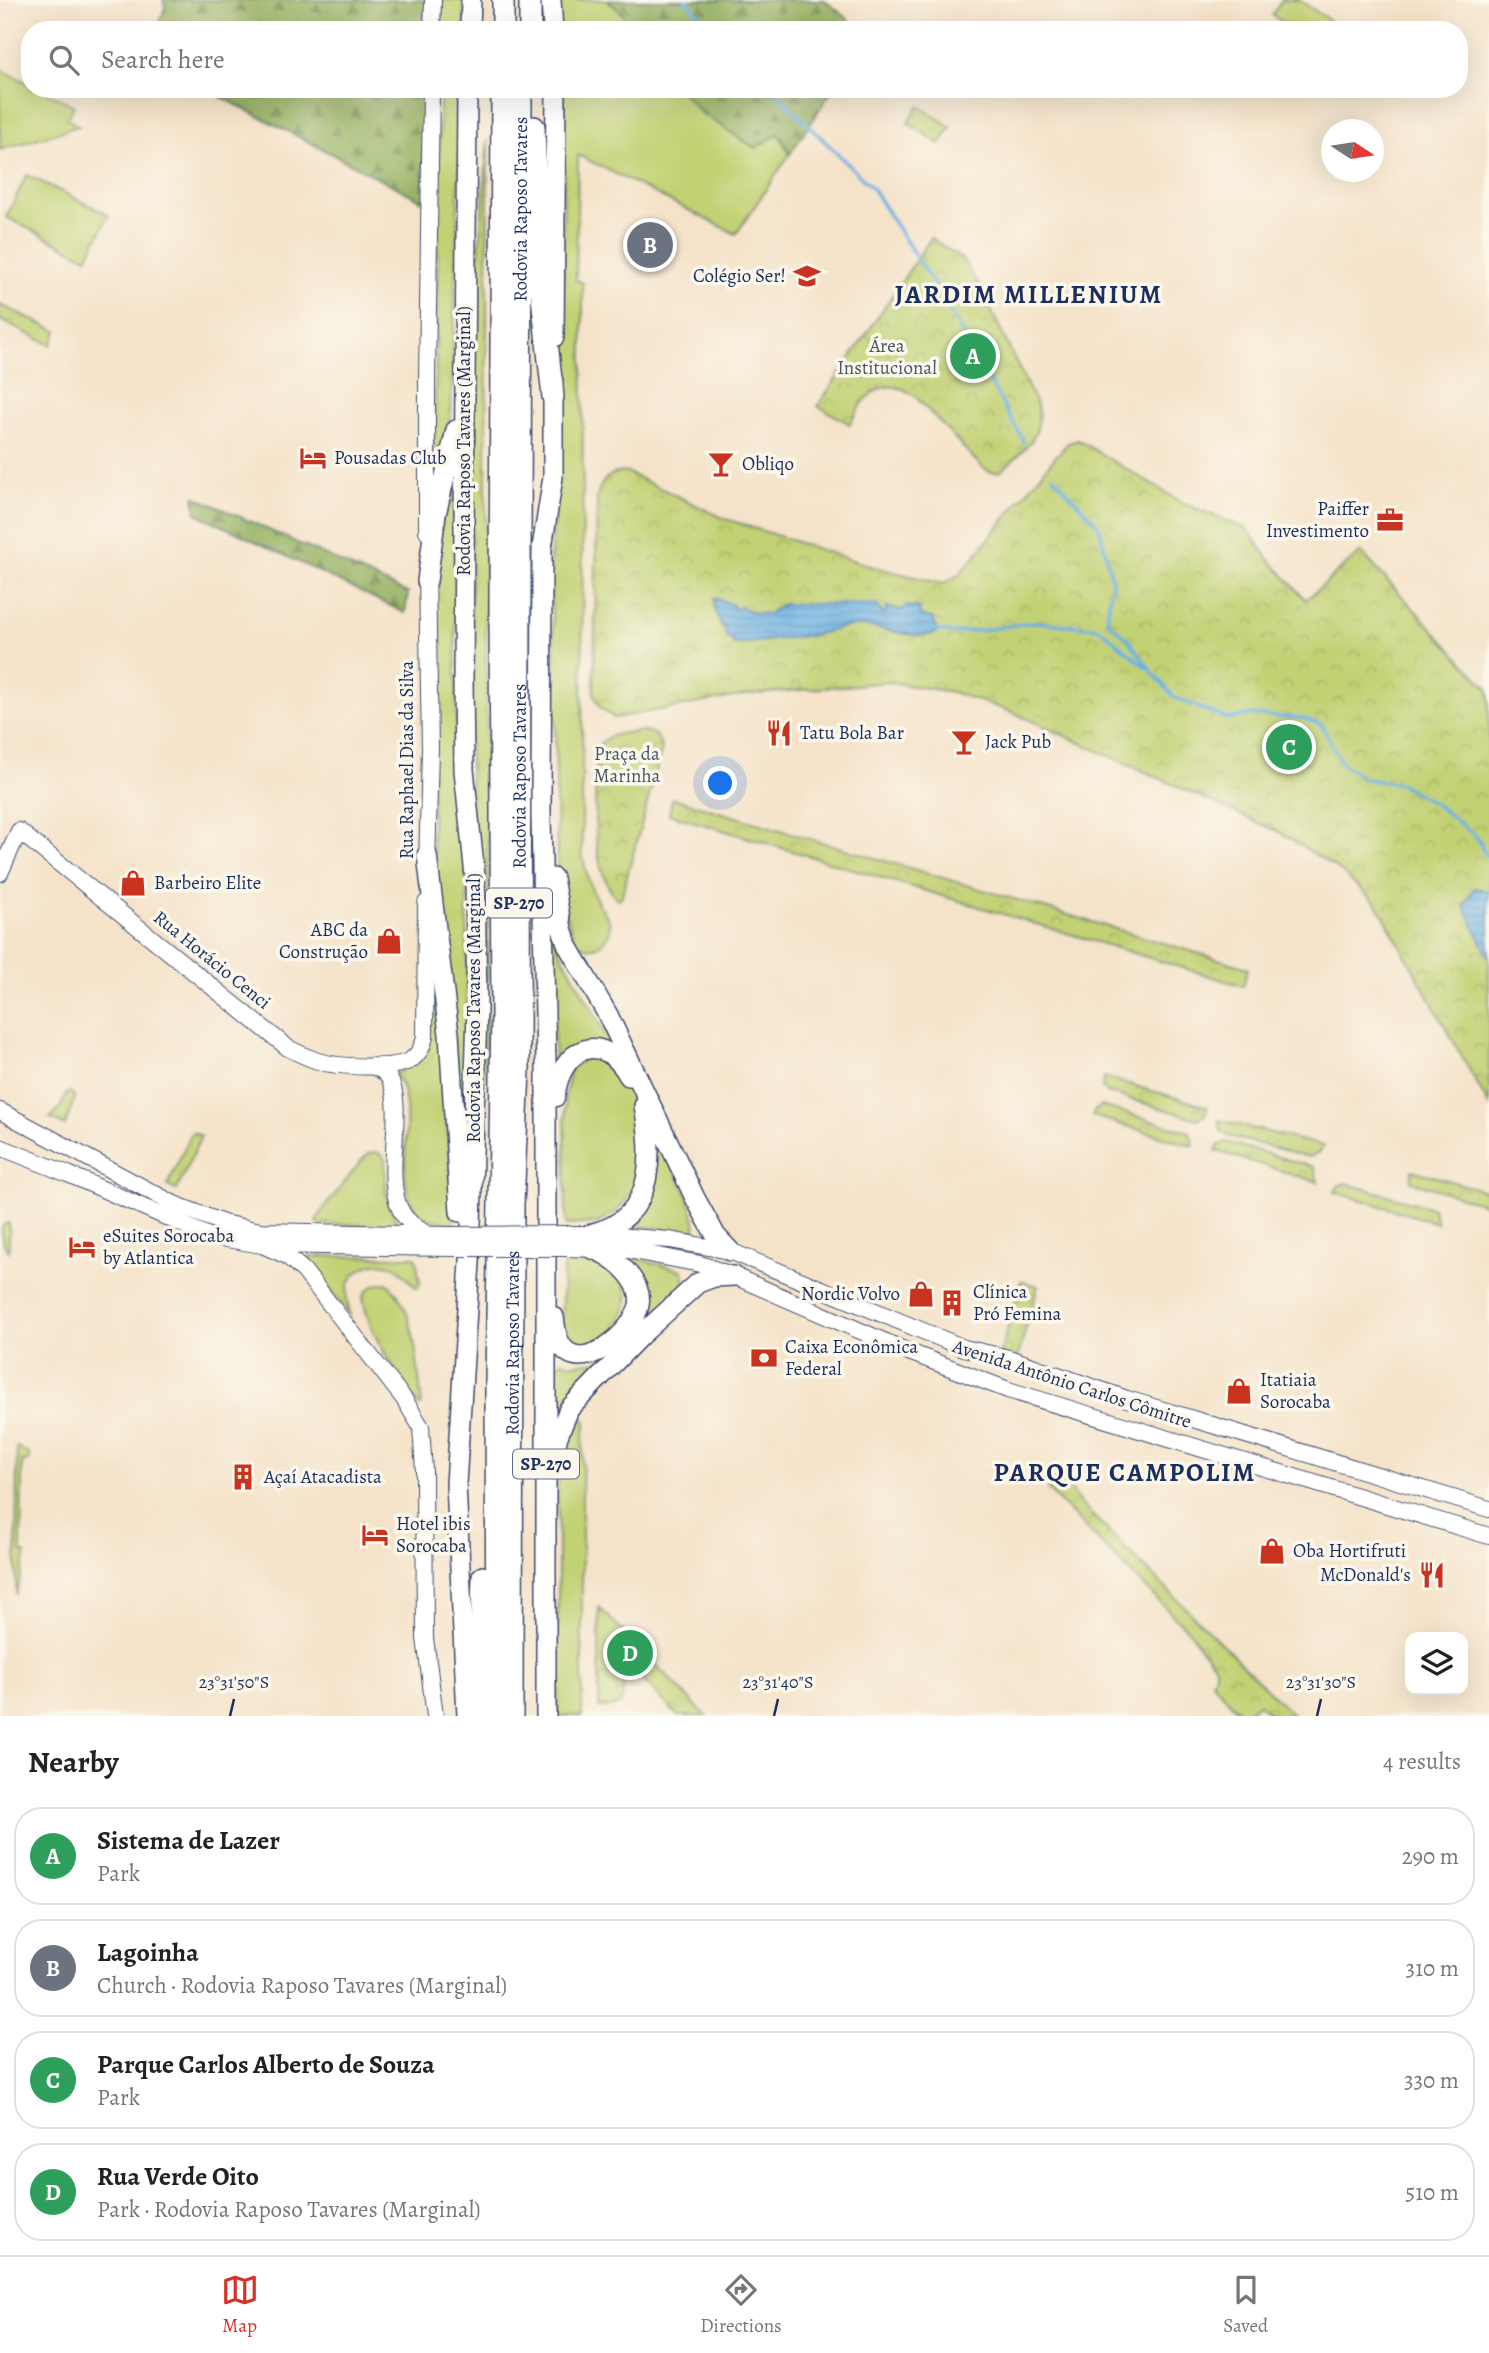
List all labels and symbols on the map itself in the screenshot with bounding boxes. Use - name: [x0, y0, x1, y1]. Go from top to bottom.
- street label: Rodovia Raposo Tavares: [508, 117, 534, 302]
- north arrow: [1321, 119, 1384, 182]
- pin: B: [627, 219, 673, 271]
- school or university icon: Colégio Ser!: [792, 261, 822, 291]
- place label: Colégio Ser!: [693, 263, 786, 289]
- district label: JARDIM MILLENIUM: [895, 277, 1163, 312]
- street label: Rodovia Raposo Tavares (Marginal): [451, 306, 477, 576]
- pin: A: [950, 330, 996, 382]
- park label: Área Institucional: [837, 333, 937, 381]
- hotel icon: Pousadas Club: [298, 443, 328, 473]
- place label: Pousadas Club: [334, 445, 447, 471]
- bar icon: Obliqo: [706, 449, 736, 479]
- place label: Obliqo: [742, 451, 794, 477]
- place label: Paiffer Investimento: [1266, 496, 1369, 544]
- office icon: Paiffer Investimento: [1375, 505, 1405, 535]
- street label: Rua Raphael Dias da Silva: [394, 661, 420, 859]
- street label: Rodovia Raposo Tavares: [506, 684, 533, 869]
- restaurant icon: Tatu Bola Bar: [764, 718, 794, 748]
- place label: Tatu Bola Bar: [800, 720, 904, 746]
- pin: C: [1266, 721, 1312, 773]
- bar icon: Jack Pub: [949, 727, 979, 757]
- place label: Jack Pub: [985, 729, 1051, 755]
- park label: Praça da Marinha: [594, 741, 661, 789]
- your location: [703, 766, 737, 800]
- shop icon: Barbeiro Elite: [118, 868, 148, 898]
- place label: Barbeiro Elite: [154, 870, 261, 896]
- street label: Rodovia Raposo Tavares (Marginal): [461, 873, 487, 1143]
- road number: SP-270: [486, 888, 552, 918]
- street label: Rua Horácio Cenci: [148, 905, 276, 1015]
- place label: ABC da Construção: [279, 917, 368, 965]
- shop icon: ABC da Construção: [374, 926, 404, 956]
- place label: eSuites Sorocaba by Atlantica: [103, 1223, 234, 1271]
- hotel icon: eSuites Sorocaba by Atlantica: [67, 1232, 97, 1262]
- street label: Rodovia Raposo Tavares: [500, 1250, 526, 1436]
- shop icon: Nordic Volvo: [906, 1279, 936, 1309]
- place label: Clínica Pró Femina: [973, 1279, 1062, 1327]
- place label: Nordic Volvo: [801, 1281, 900, 1307]
- building icon: Clínica Pró Femina: [937, 1288, 967, 1318]
- street label: Avenida Antônio Carlos Cômitre: [948, 1333, 1195, 1435]
- place label: Caixa Econômica Federal: [785, 1334, 918, 1382]
- bank icon: Caixa Econômica Federal: [749, 1343, 779, 1373]
- place label: Itatiaia Sorocaba: [1260, 1367, 1331, 1415]
- shop icon: Itatiaia Sorocaba: [1224, 1376, 1254, 1406]
- road number: SP-270: [513, 1450, 579, 1478]
- district label: PARQUE CAMPOLIM: [994, 1455, 1256, 1490]
- building icon: Açaí Atacadista: [228, 1462, 258, 1492]
- place label: Açaí Atacadista: [263, 1464, 382, 1490]
- place label: Hotel ibis Sorocaba: [396, 1511, 471, 1559]
- hotel icon: Hotel ibis Sorocaba: [360, 1520, 390, 1550]
- shop icon: Oba Hortifruti: [1257, 1536, 1287, 1566]
- place label: Oba Hortifruti: [1293, 1538, 1406, 1564]
- restaurant icon: McDonald's: [1417, 1560, 1447, 1590]
- place label: McDonald's: [1320, 1562, 1411, 1588]
- pin: D: [607, 1627, 653, 1679]
- text: 23°31'50"S: [199, 1670, 269, 1694]
- text: 23°31'40"S: [743, 1670, 813, 1694]
- text: 23°31'30"S: [1286, 1670, 1356, 1694]

